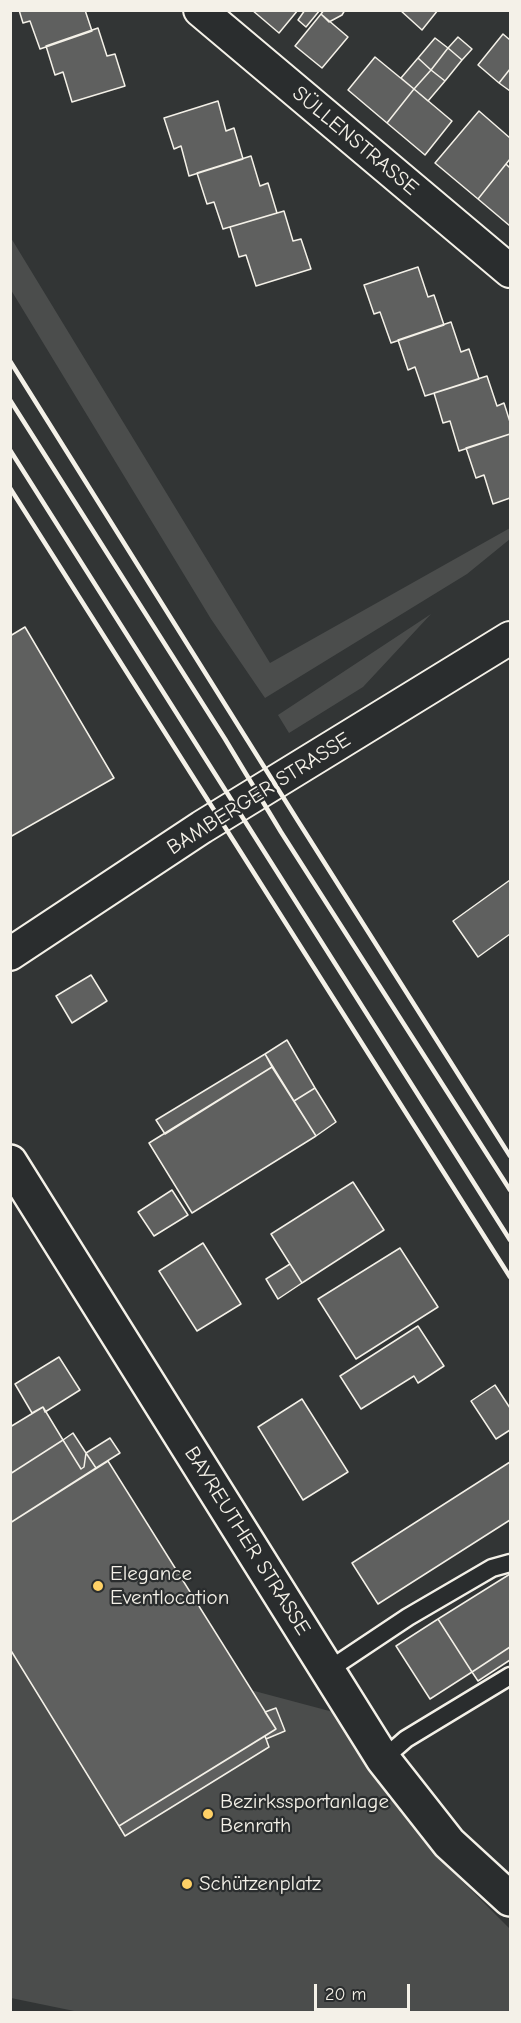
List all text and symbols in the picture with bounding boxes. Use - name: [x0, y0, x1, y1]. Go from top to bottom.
- street label: SÜLLENSTRASSE: [287, 81, 423, 201]
- street label: BAMBERGER STRASSE: [163, 727, 355, 861]
- street label: BAYREUTHER STRASSE: [179, 1442, 315, 1640]
- place label: Elegance Eventlocation: [110, 1561, 229, 1611]
- marker: Elegance Eventlocation: [91, 1579, 105, 1593]
- place label: Bezirkssportanlage Benrath: [220, 1789, 389, 1839]
- marker: Bezirkssportanlage Benrath: [201, 1807, 215, 1821]
- place label: Schützenplatz: [199, 1871, 321, 1897]
- marker: Schützenplatz: [180, 1877, 194, 1891]
- scale bar: [317, 1972, 413, 2010]
- text: 20 m: [325, 1984, 366, 2005]

